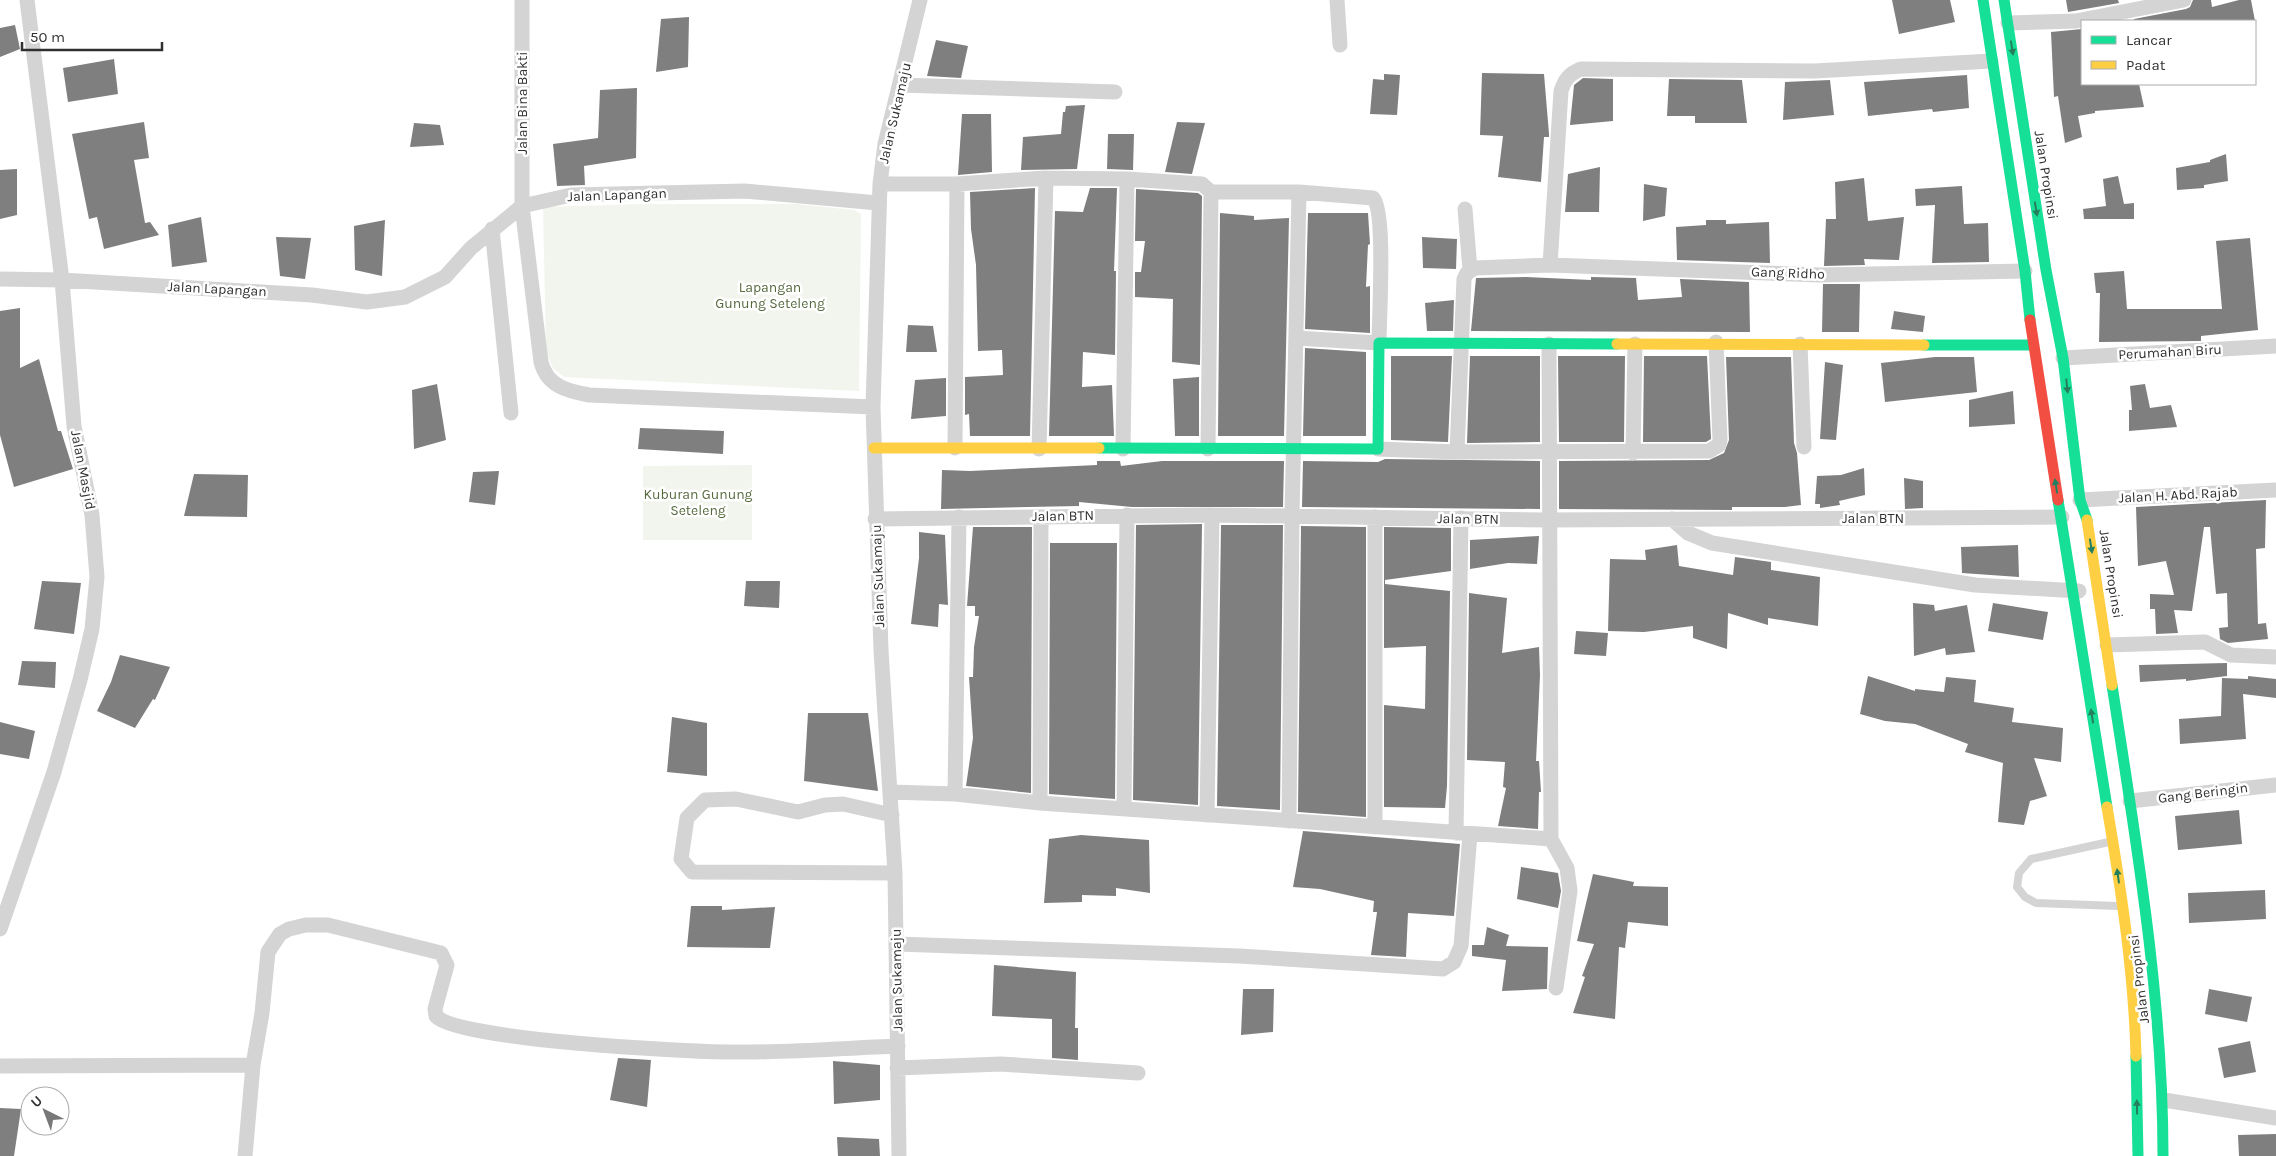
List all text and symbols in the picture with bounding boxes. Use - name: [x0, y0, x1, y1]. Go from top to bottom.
- scale bar: [22, 20, 162, 52]
- legend: [2081, 20, 2256, 85]
- text: 50 m: [30, 28, 65, 46]
- text: Lancar: [2126, 31, 2172, 49]
- one-way arrow: [2008, 41, 2016, 57]
- street label: Jalan Bina Bakti: [514, 52, 531, 154]
- text: Padat: [2126, 56, 2166, 74]
- street label: Jalan Sukamaju: [875, 61, 915, 165]
- street label: Jalan Propinsi: [2031, 129, 2061, 221]
- street label: Jalan Lapangan: [567, 185, 667, 205]
- one-way arrow: [2033, 201, 2041, 217]
- street label: Gang Ridho: [1751, 263, 1825, 283]
- street label: Jalan Lapangan: [167, 278, 267, 300]
- park label: Lapangan Gunung Seteleng: [715, 279, 825, 312]
- street label: Perumahan Biru: [2118, 341, 2222, 363]
- one-way arrow: [2063, 378, 2071, 394]
- street label: Jalan Masjid: [67, 429, 99, 511]
- one-way arrow: [2052, 477, 2060, 493]
- street label: Jalan H. Abd. Rajab: [2118, 483, 2238, 507]
- park label: Kuburan Gunung Seteleng: [643, 486, 753, 519]
- street label: Jalan BTN: [1032, 507, 1094, 525]
- street label: Jalan BTN: [1437, 510, 1499, 528]
- street label: Jalan BTN: [1842, 510, 1904, 527]
- street label: Jalan Sukamaju: [868, 524, 888, 628]
- street label: Jalan Propinsi: [2096, 528, 2126, 620]
- one-way arrow: [2088, 539, 2096, 555]
- one-way arrow: [2087, 707, 2095, 723]
- street label: Gang Beringin: [2157, 779, 2249, 807]
- one-way arrow: [2114, 867, 2122, 883]
- street label: Jalan Sukamaju: [888, 928, 906, 1032]
- street label: Jalan Propinsi: [2125, 934, 2153, 1024]
- north arrow: [20, 1086, 70, 1136]
- text: U: [27, 1092, 46, 1111]
- one-way arrow: [2133, 1099, 2141, 1115]

